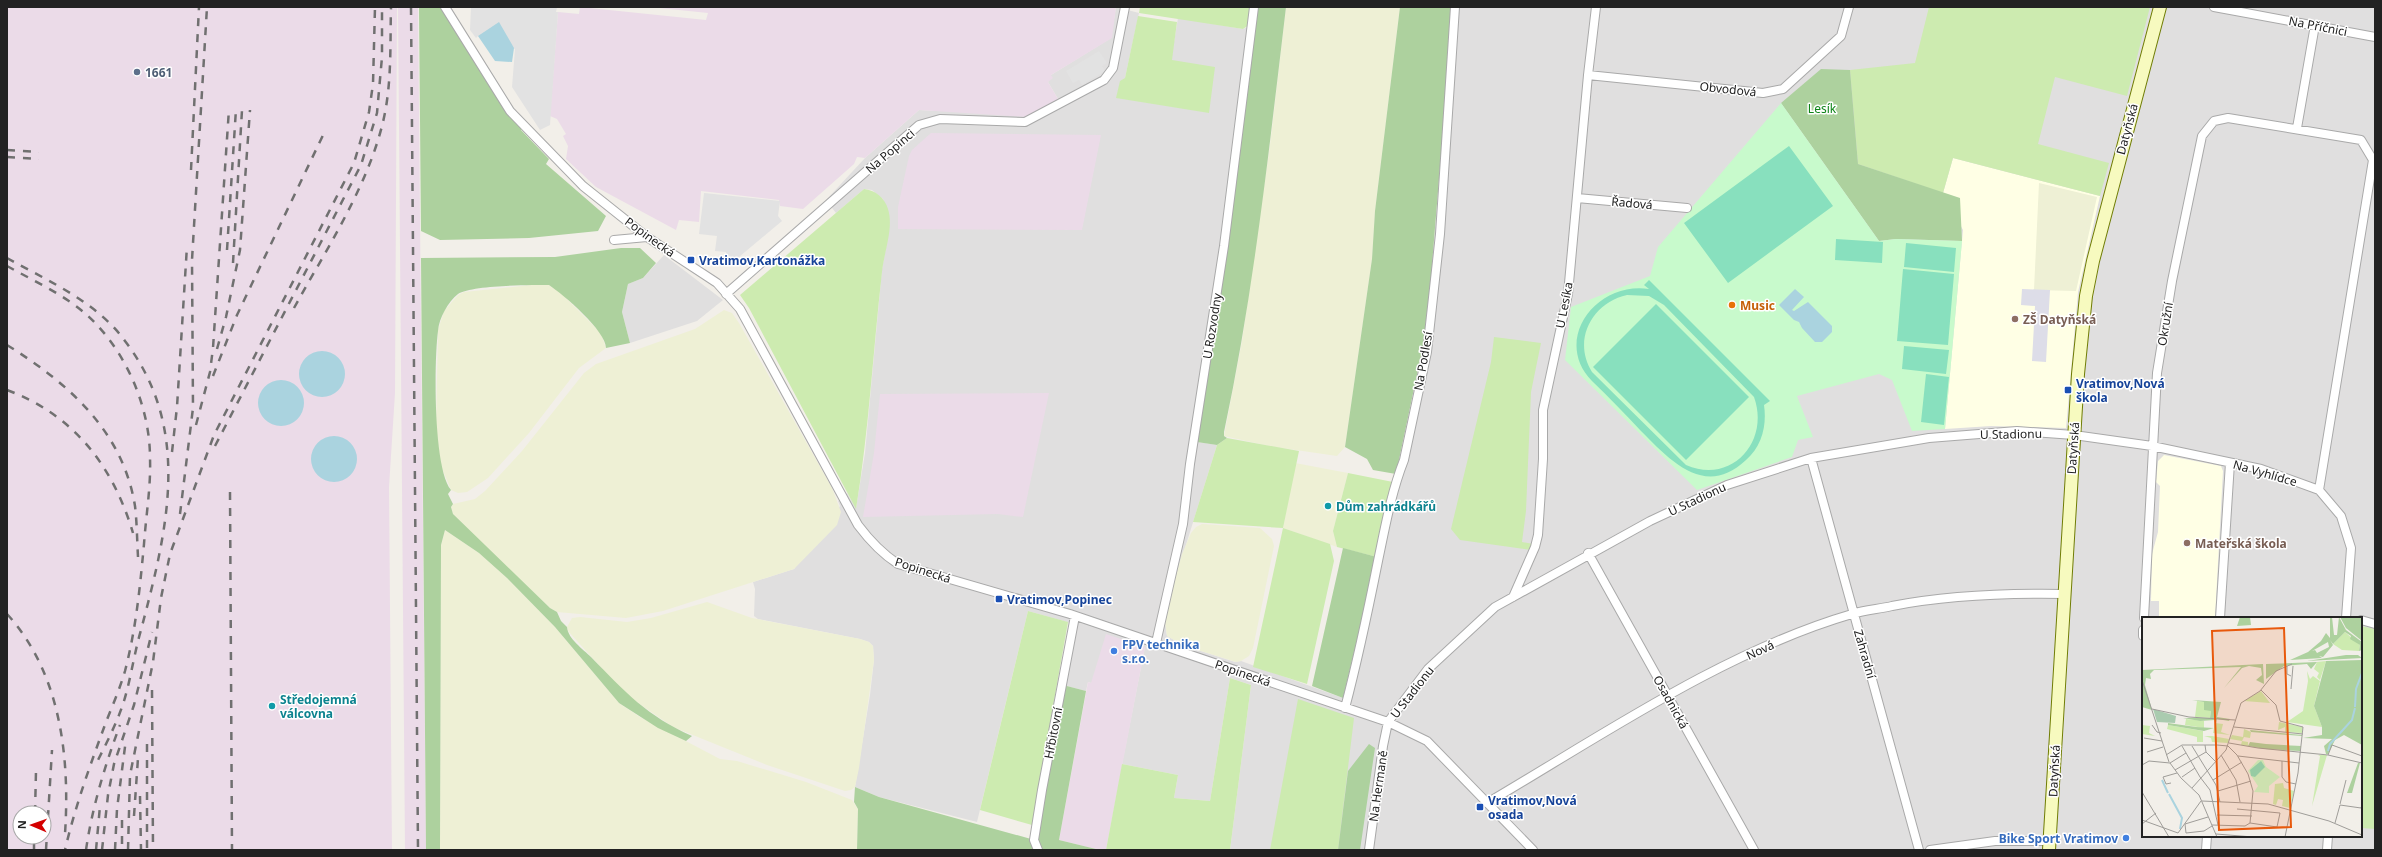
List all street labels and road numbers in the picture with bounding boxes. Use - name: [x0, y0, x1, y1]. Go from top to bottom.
- street label: Na Příčnici: [2287, 12, 2349, 40]
- street label: Obvodová: [1699, 78, 1757, 100]
- street label: Datyňská: [2112, 102, 2142, 156]
- street label: Na Popinci: [862, 125, 918, 177]
- street label: Řadová: [1611, 193, 1653, 213]
- street label: Popinecká: [622, 213, 678, 261]
- street label: U Lesíka: [1551, 280, 1577, 330]
- street label: U Rozvodny: [1198, 291, 1226, 360]
- street label: Okružní: [2153, 300, 2177, 347]
- street label: Na Podlesí: [1409, 329, 1437, 392]
- street label: Datyňská: [2063, 421, 2083, 475]
- street label: U Stadionu: [1980, 425, 2042, 443]
- street label: Na Vyhlídce: [2231, 456, 2299, 490]
- street label: U Stadionu: [1665, 478, 1729, 520]
- street label: Popinecká: [893, 553, 953, 587]
- street label: Zahradní: [1850, 627, 1880, 681]
- street label: Nová: [1743, 636, 1777, 664]
- street label: Popinecká: [1213, 656, 1273, 690]
- street label: U Stadionu: [1386, 662, 1438, 722]
- street label: Osadnická: [1649, 672, 1693, 732]
- street label: Hřbitovní: [1040, 705, 1067, 760]
- street label: Datyňská: [2044, 744, 2064, 798]
- street label: Na Hermaně: [1365, 749, 1391, 823]

